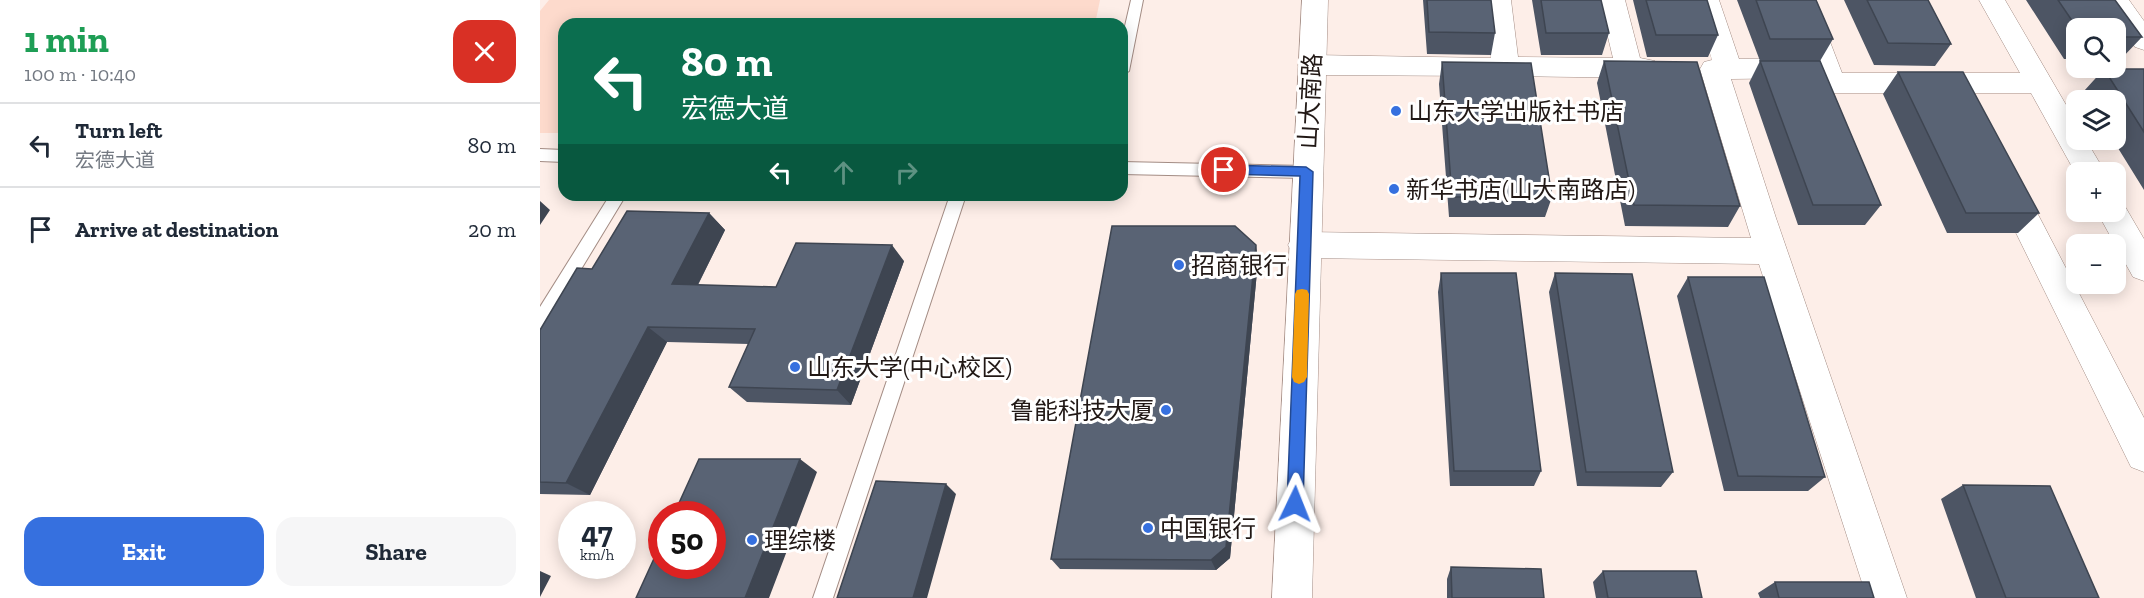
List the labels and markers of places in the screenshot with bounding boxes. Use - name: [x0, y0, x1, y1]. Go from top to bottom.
- place label: 山东大学出版社书店: [1408, 97, 1624, 126]
- marker: 山东大学出版社书店: [1389, 104, 1403, 118]
- pin: [1198, 144, 1249, 195]
- place label: 新华书店(山大南路店): [1406, 175, 1635, 204]
- marker: 新华书店(山大南路店): [1387, 182, 1401, 196]
- place label: 招商银行: [1191, 251, 1287, 280]
- marker: 招商银行: [1172, 258, 1186, 272]
- place label: 山东大学(中心校区): [807, 353, 1012, 382]
- marker: 山东大学(中心校区): [788, 360, 802, 374]
- place label: 鲁能科技大厦: [1010, 396, 1154, 425]
- marker: 鲁能科技大厦: [1159, 403, 1173, 417]
- place label: 中国银行: [1160, 514, 1256, 543]
- marker: 中国银行: [1141, 521, 1155, 535]
- place label: 理综楼: [764, 526, 836, 555]
- marker: 理综楼: [745, 533, 759, 547]

